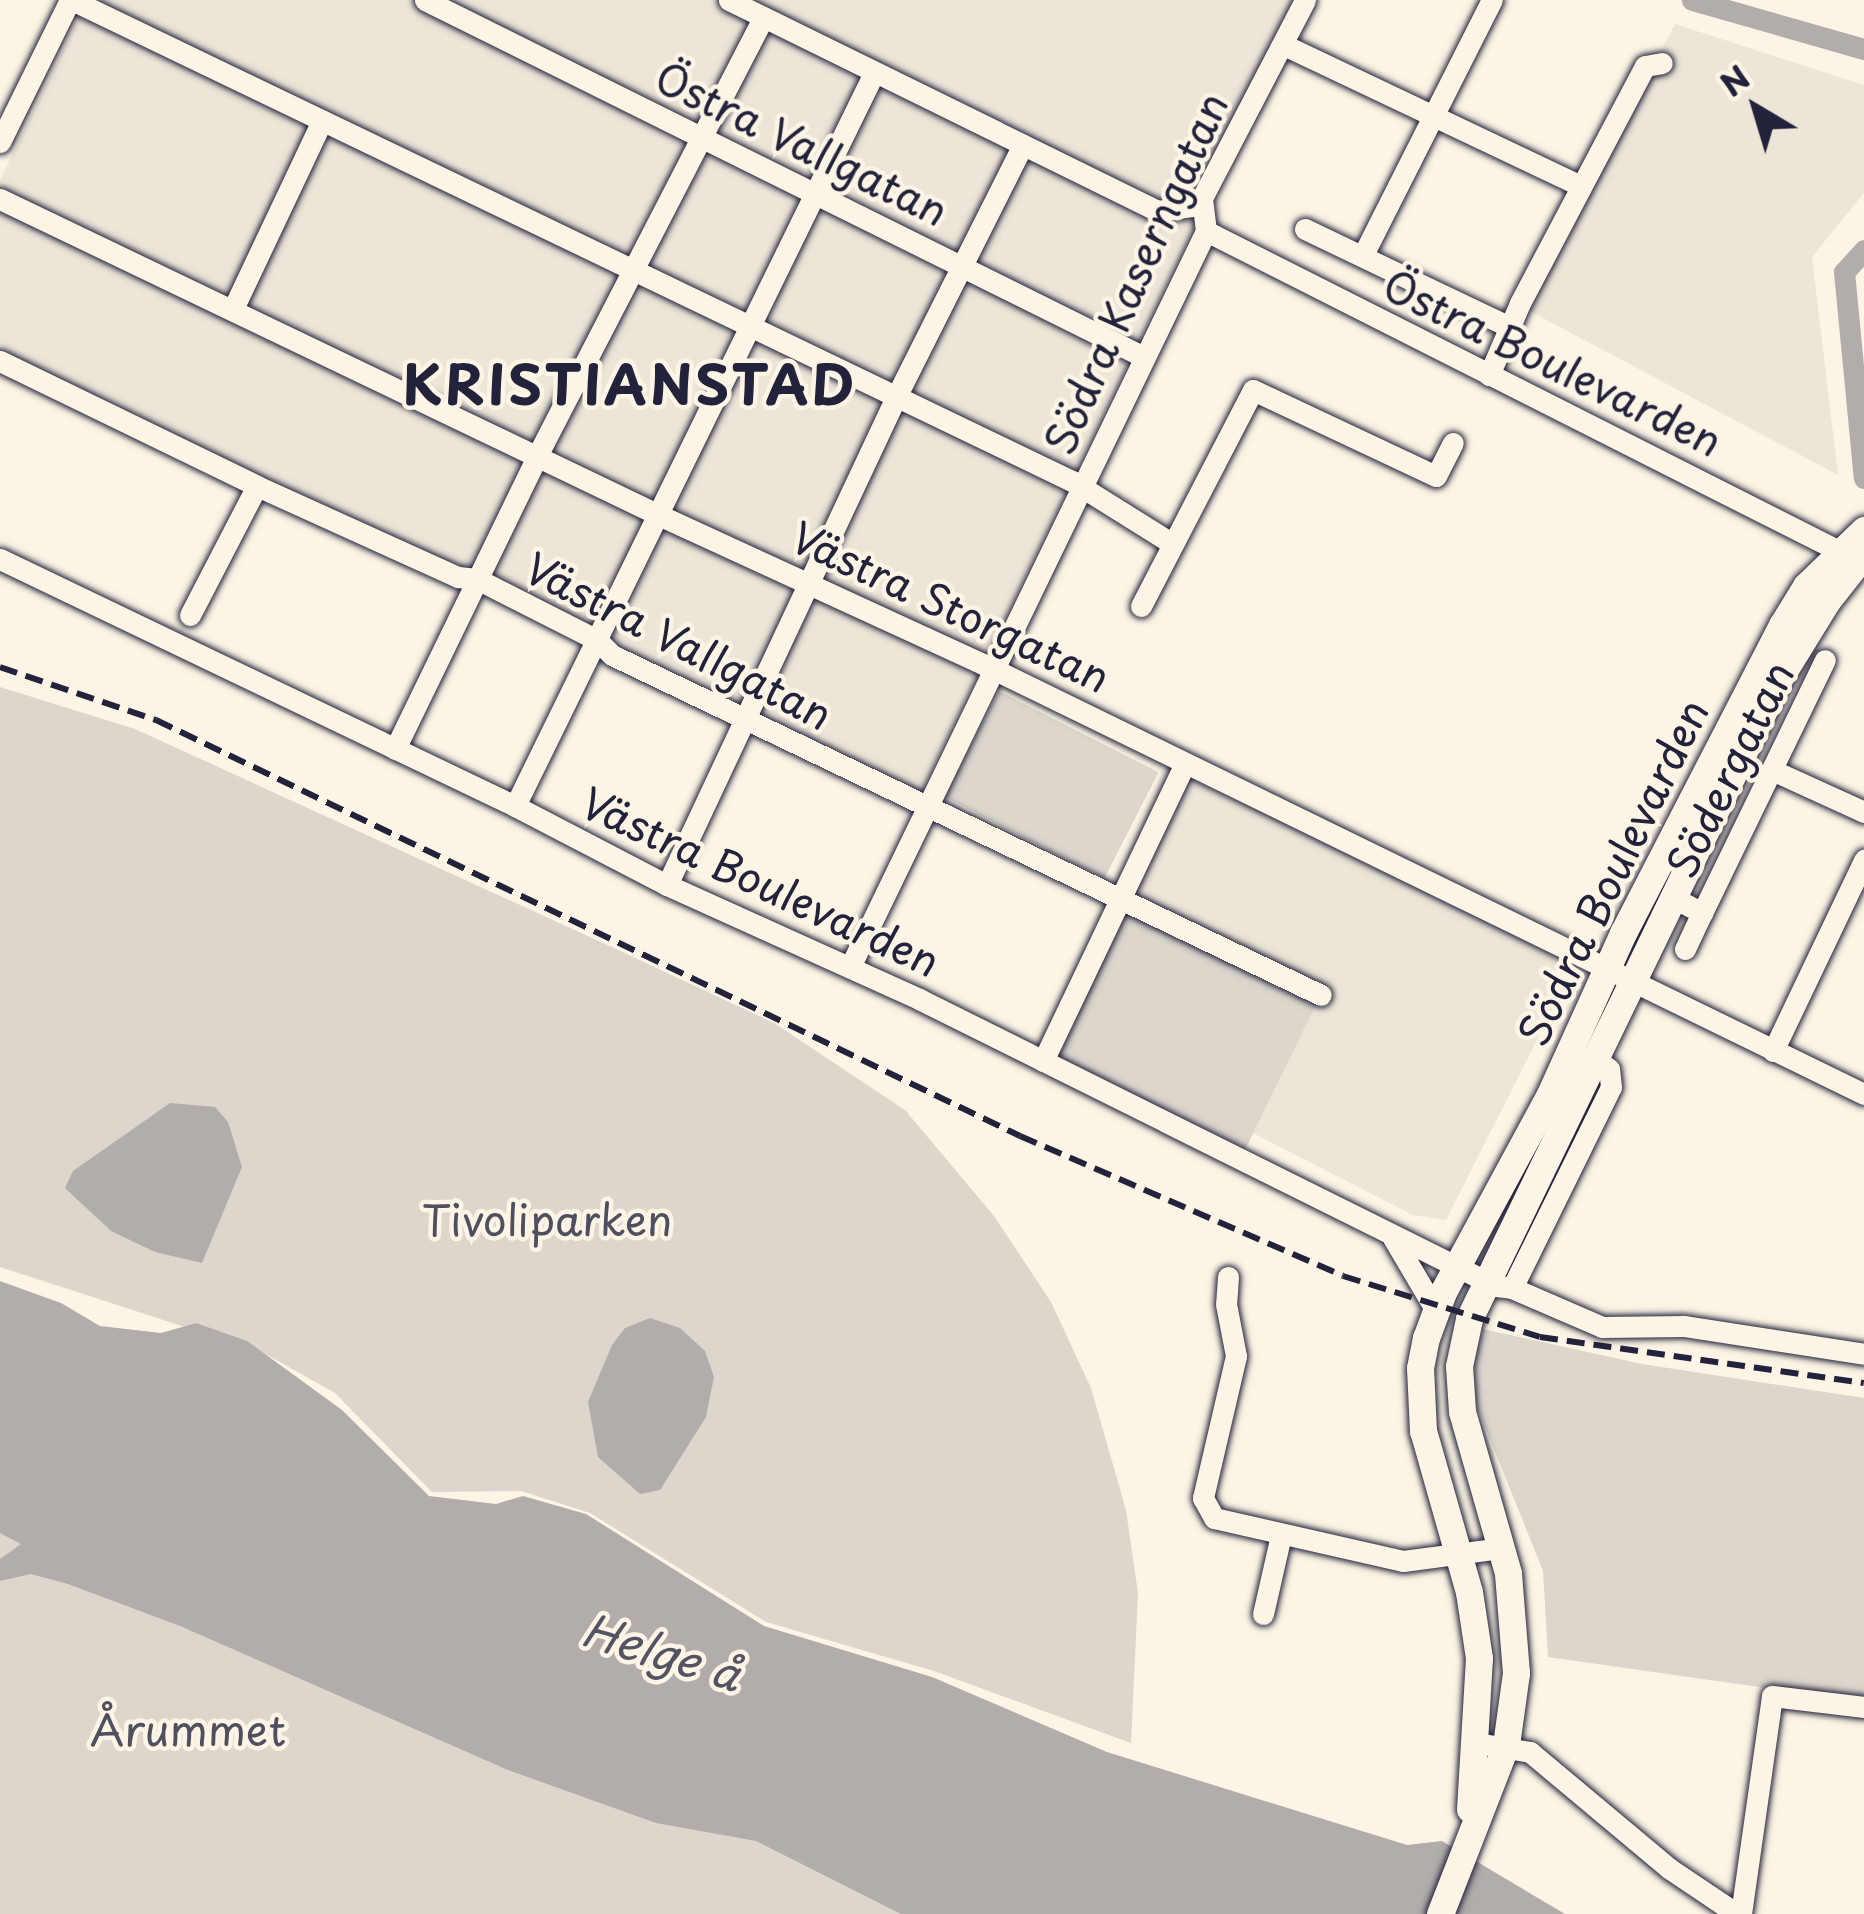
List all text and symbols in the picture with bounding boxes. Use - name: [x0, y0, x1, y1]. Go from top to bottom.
- north arrow: [1696, 48, 1816, 168]
- street label: Östra Vallgatan: [647, 50, 957, 236]
- text: N: [1708, 52, 1760, 107]
- street label: Södra Kaserngatan: [1033, 85, 1237, 461]
- street label: Östra Boulevarden: [1374, 257, 1732, 467]
- district label: KRISTIANSTAD: [405, 351, 855, 415]
- street label: Västra Storgatan: [783, 510, 1119, 702]
- street label: Västra Vallgatan: [517, 541, 841, 739]
- street label: Södergatan: [1655, 653, 1803, 885]
- street label: Södra Boulevarden: [1506, 690, 1718, 1054]
- street label: Västra Boulevarden: [573, 775, 949, 987]
- park label: Tivoliparken: [422, 1194, 672, 1244]
- water label: Helge å: [576, 1601, 748, 1701]
- park label: Årummet: [90, 1704, 286, 1754]

